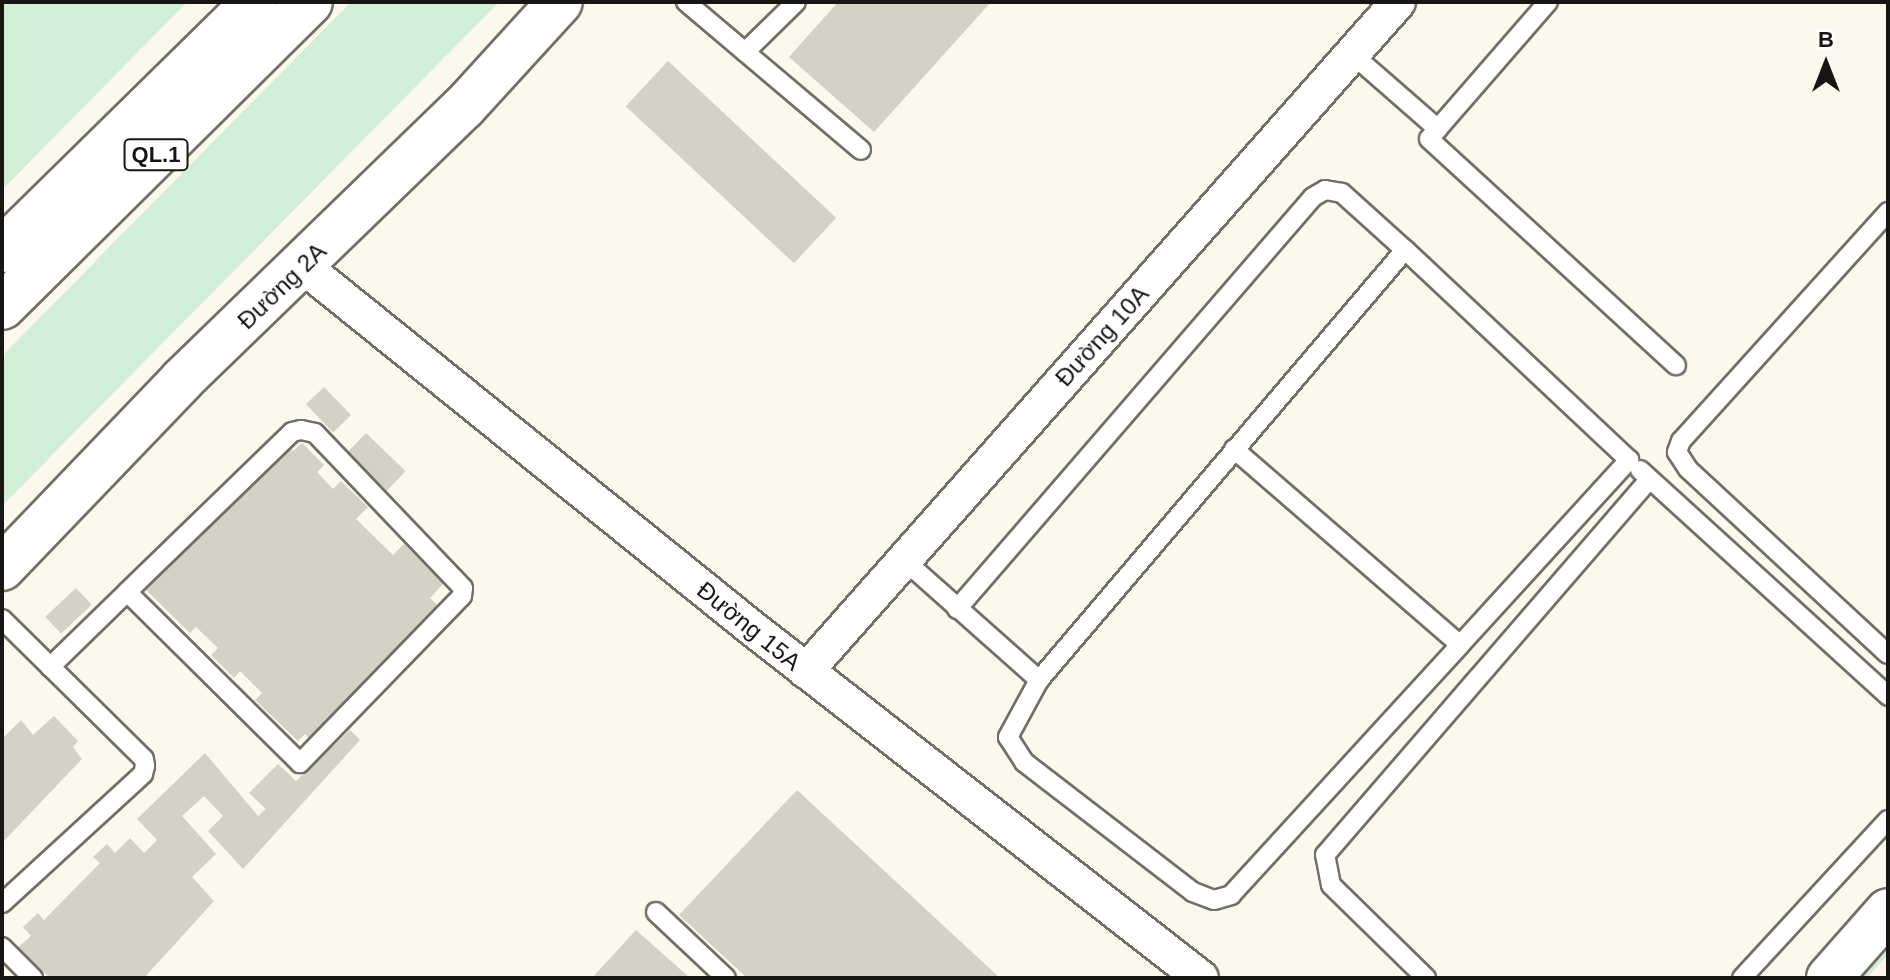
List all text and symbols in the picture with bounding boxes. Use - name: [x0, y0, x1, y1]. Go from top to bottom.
- north arrow: [1786, 24, 1866, 104]
- text: B: [1818, 27, 1834, 52]
- road number: QL.1: [122, 137, 190, 173]
- street label: Đường 2A: [232, 237, 332, 335]
- street label: Đường 10A: [1049, 280, 1155, 392]
- street label: Đường 15A: [691, 575, 807, 677]

